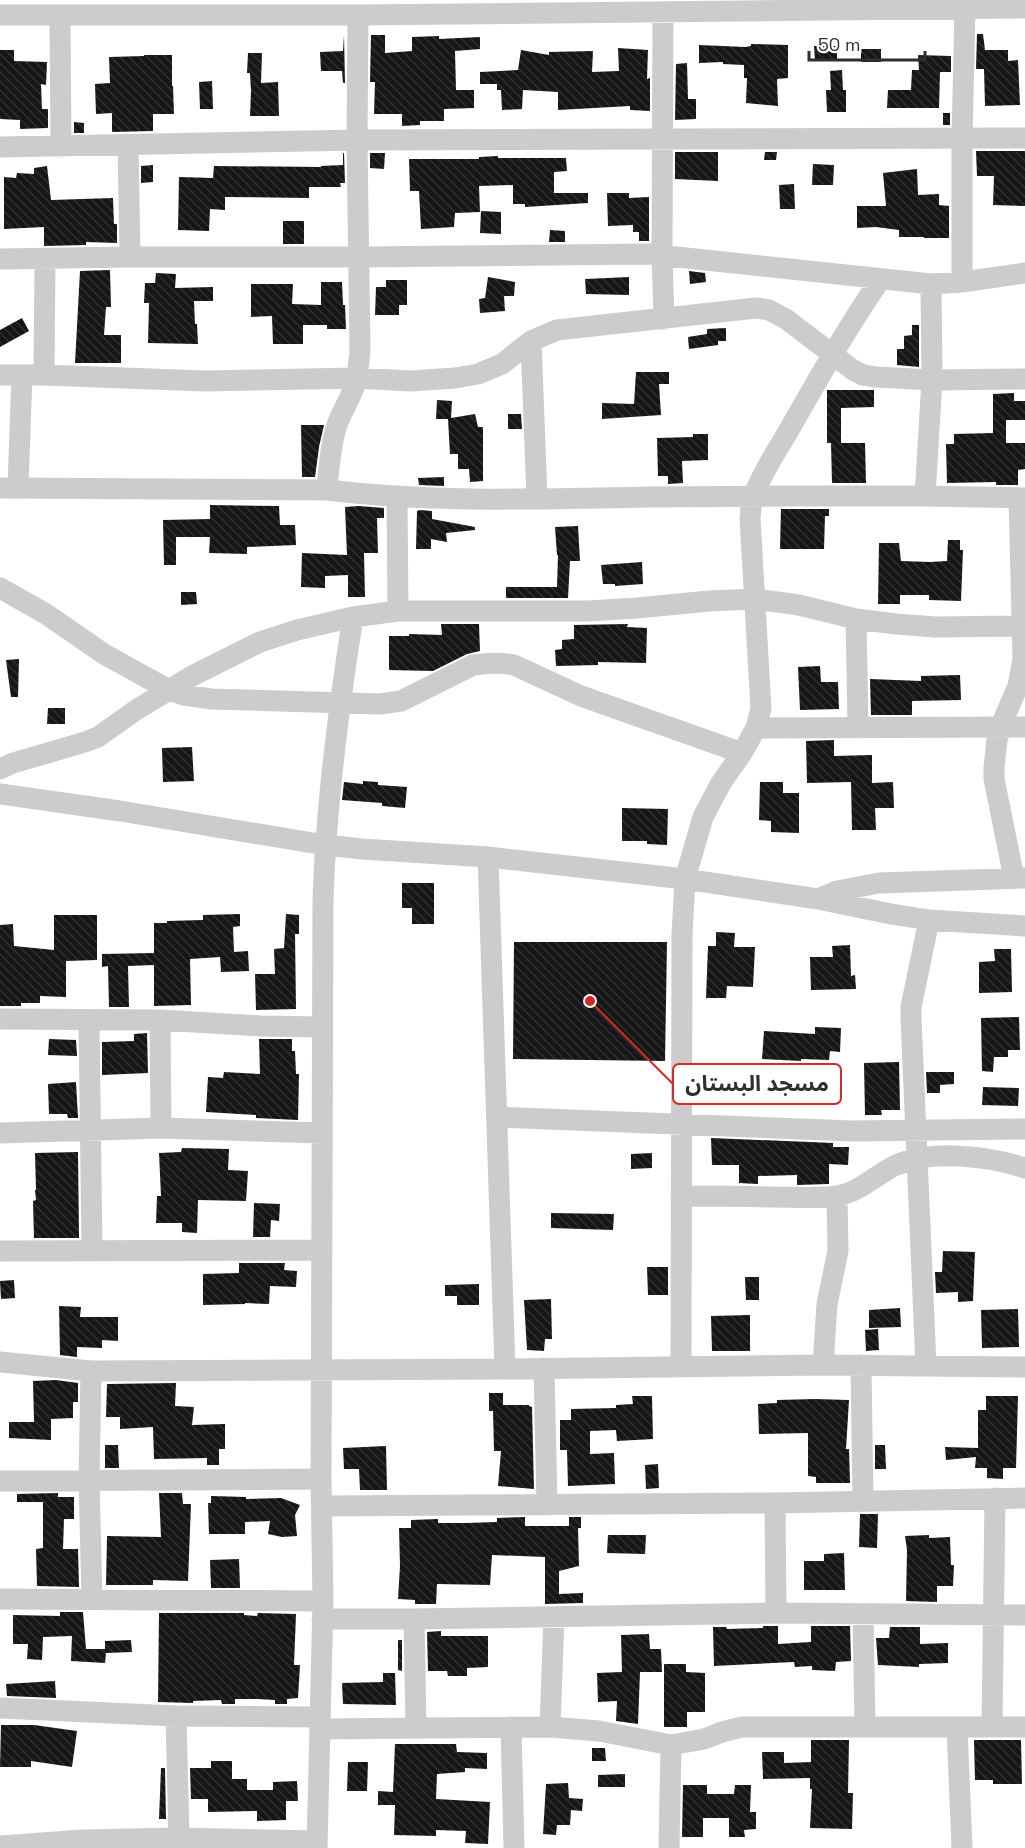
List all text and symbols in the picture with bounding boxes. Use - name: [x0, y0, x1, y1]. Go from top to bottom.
- scale bar: [809, 24, 924, 62]
- text: 50 m: [818, 33, 860, 56]
- callout: مسجد البستان: [673, 1064, 841, 1104]
- text: مسجد البستان: [685, 1069, 829, 1097]

